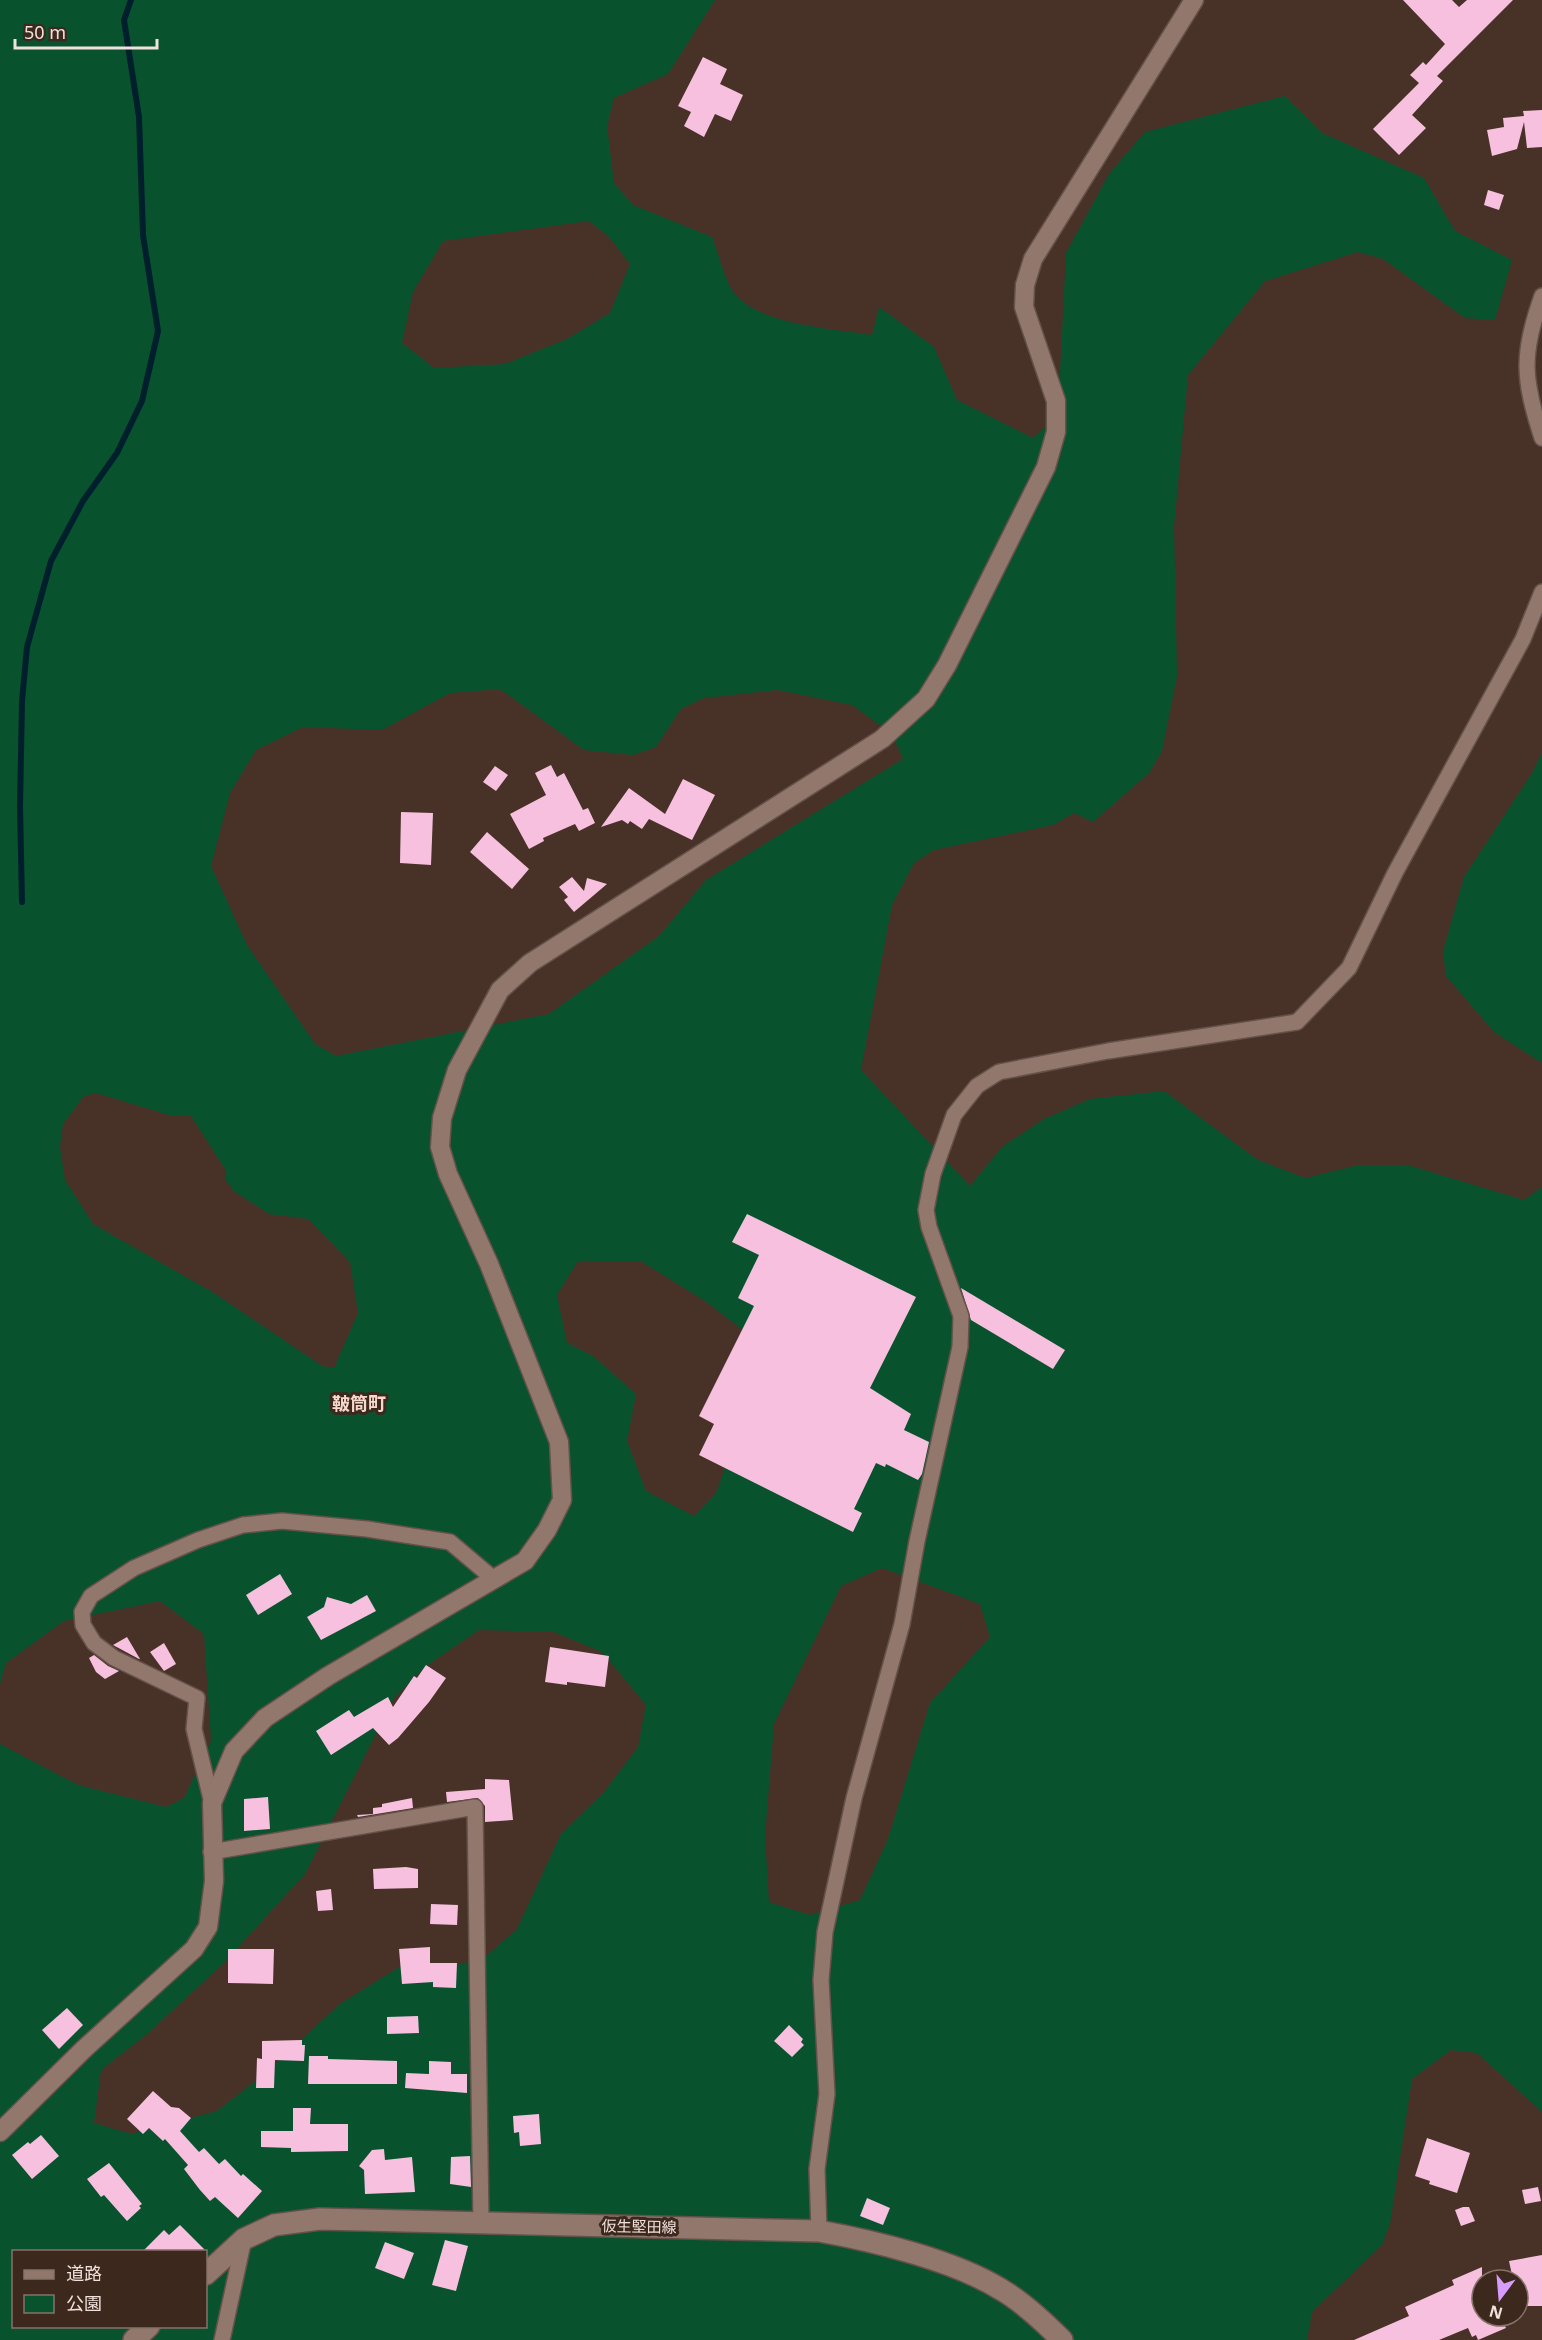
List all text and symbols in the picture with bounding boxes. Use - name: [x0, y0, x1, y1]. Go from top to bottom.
- scale bar: [15, 12, 158, 50]
- text: 50 m: [24, 20, 66, 44]
- district label: 鞁筒町: [332, 1391, 386, 1415]
- street label: 仮生堅田線: [601, 2215, 677, 2237]
- legend: [12, 2250, 207, 2328]
- text: 道路: [66, 2261, 102, 2285]
- north arrow: [1470, 2268, 1530, 2328]
- text: 公園: [66, 2291, 102, 2315]
- text: N: [1487, 2300, 1505, 2325]

